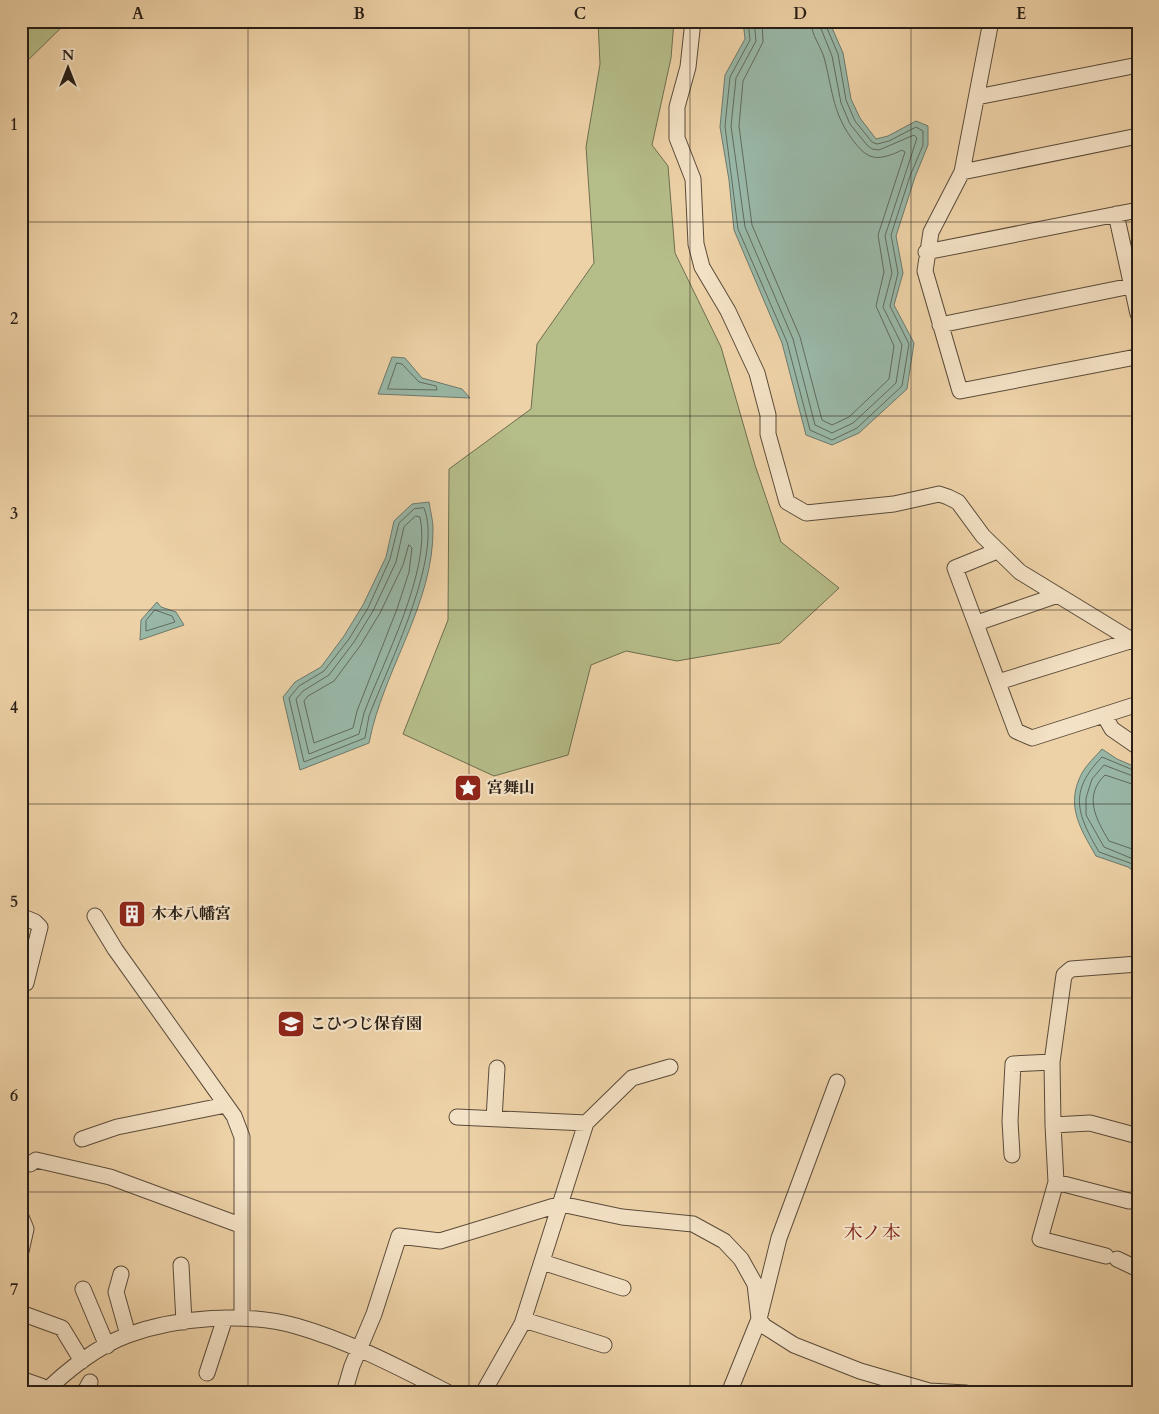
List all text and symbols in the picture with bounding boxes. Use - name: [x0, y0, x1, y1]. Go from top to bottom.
- text: A: [132, 3, 144, 25]
- text: B: [353, 3, 365, 25]
- text: C: [574, 3, 586, 25]
- text: D: [793, 3, 807, 25]
- text: E: [1016, 3, 1026, 25]
- north arrow: [42, 42, 92, 92]
- text: N: [62, 46, 74, 65]
- text: 1: [10, 114, 18, 136]
- text: 2: [10, 308, 18, 330]
- text: 3: [10, 503, 18, 525]
- text: 4: [10, 697, 18, 719]
- place icon: 宮舞山: [453, 773, 483, 803]
- place label: 宮舞山: [487, 777, 535, 799]
- text: 5: [10, 891, 18, 913]
- building icon: 木本八幡宮: [117, 899, 147, 929]
- place label: 木本八幡宮: [151, 903, 231, 925]
- school or university icon: こひつじ保育園: [276, 1009, 306, 1039]
- place label: こひつじ保育園: [310, 1013, 422, 1035]
- text: 6: [10, 1085, 18, 1107]
- district label: 木ノ本: [843, 1220, 901, 1246]
- text: 7: [10, 1279, 18, 1301]

